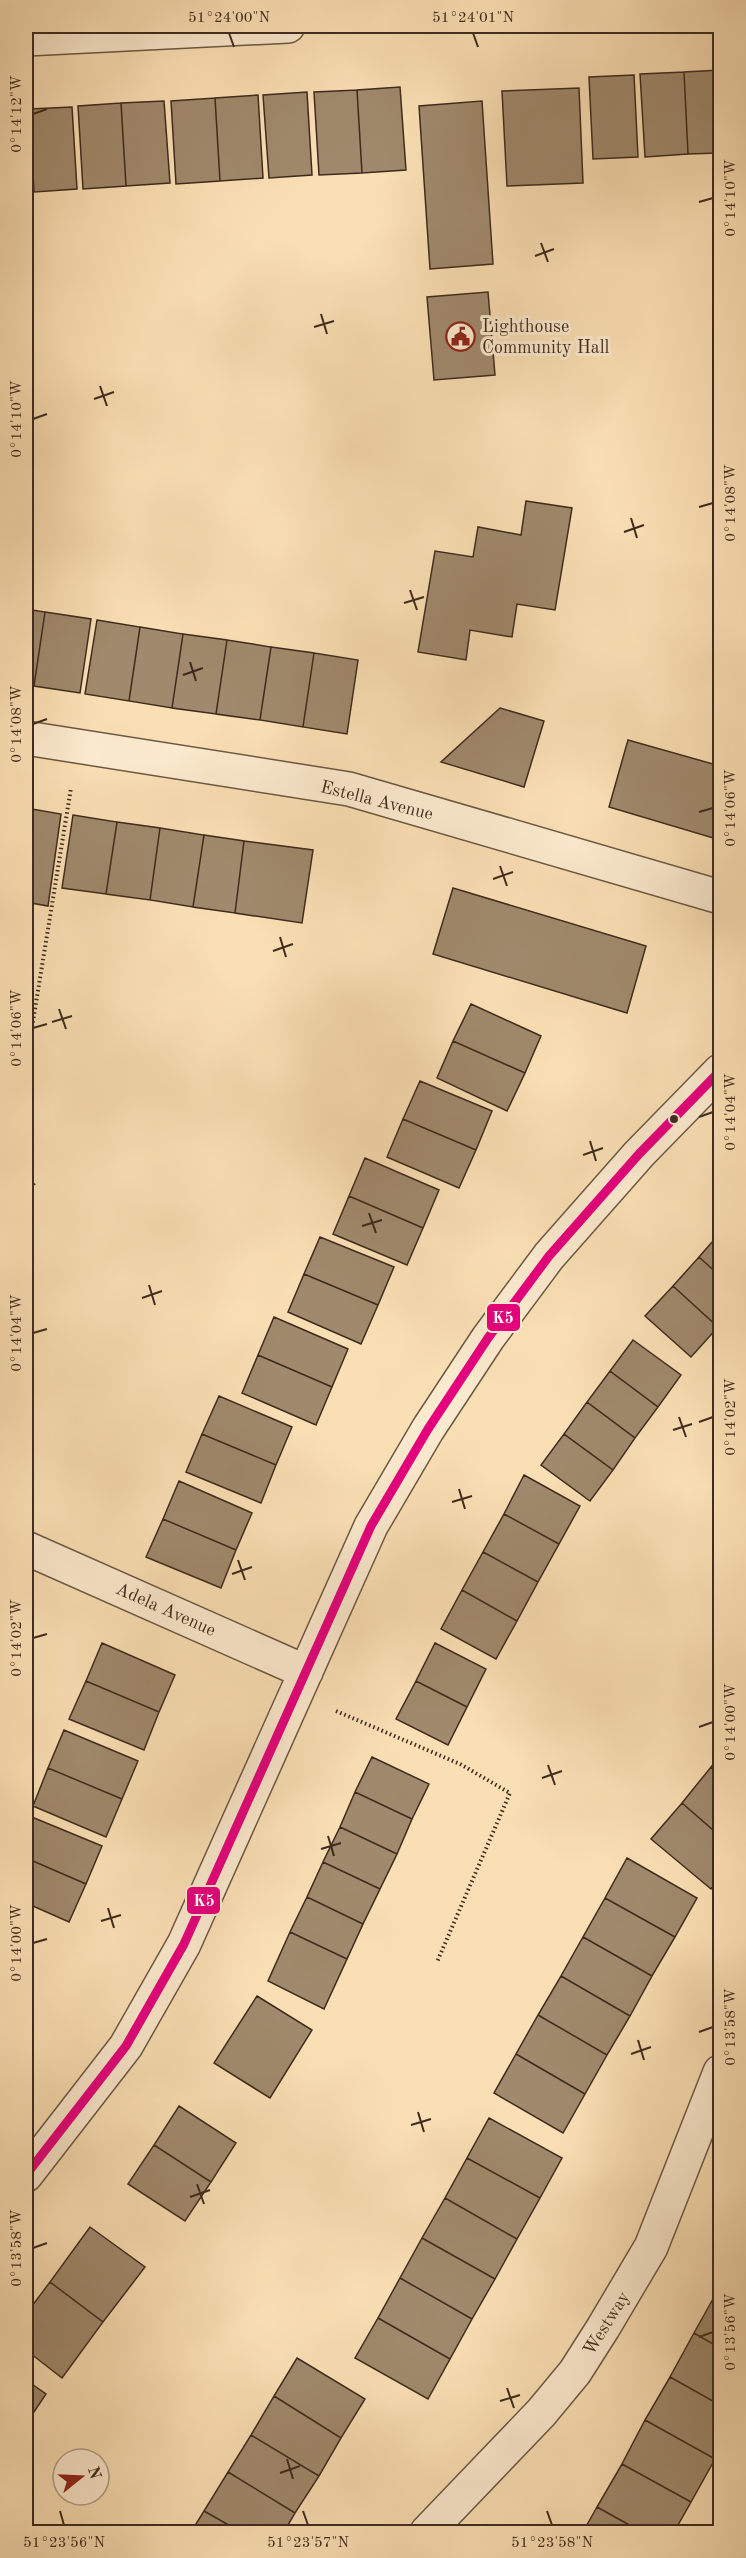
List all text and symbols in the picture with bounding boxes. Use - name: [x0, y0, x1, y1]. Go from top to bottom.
- text: 51°24'00"N: [188, 11, 270, 26]
- text: 51°24'01"N: [432, 11, 514, 26]
- text: 0°14'12"W: [10, 75, 25, 153]
- text: 0°14'10"W: [724, 159, 739, 237]
- place label: Lighthouse Community Hall: [482, 318, 610, 357]
- public building icon: Lighthouse Community Hall: [445, 320, 477, 352]
- text: 0°14'10"W: [10, 380, 25, 458]
- text: 0°14'08"W: [724, 464, 739, 542]
- text: 0°14'08"W: [10, 685, 25, 763]
- text: 0°14'06"W: [724, 769, 739, 847]
- street label: Estella Avenue: [318, 778, 435, 824]
- text: 0°14'06"W: [10, 989, 25, 1067]
- text: 0°14'04"W: [724, 1073, 739, 1151]
- unlabelled marker: [668, 1113, 680, 1125]
- text: 0°14'04"W: [10, 1294, 25, 1372]
- line badge: K5: [486, 1303, 521, 1332]
- text: K5: [492, 1311, 514, 1327]
- text: 0°14'02"W: [724, 1378, 739, 1456]
- street label: Adela Avenue: [113, 1580, 218, 1640]
- text: 0°14'02"W: [10, 1599, 25, 1677]
- text: 0°14'00"W: [724, 1683, 739, 1761]
- line badge: K5: [186, 1886, 221, 1915]
- text: K5: [193, 1894, 215, 1910]
- text: 0°14'00"W: [10, 1904, 25, 1982]
- text: 0°13'58"W: [724, 1988, 739, 2066]
- text: 0°13'58"W: [10, 2209, 25, 2287]
- street label: Westway: [580, 2288, 634, 2359]
- text: 0°13'56"W: [724, 2293, 739, 2371]
- north arrow: [51, 2447, 111, 2507]
- text: N: [84, 2465, 103, 2482]
- text: 51°23'56"N: [23, 2536, 105, 2551]
- text: 51°23'57"N: [267, 2536, 349, 2551]
- text: 51°23'58"N: [511, 2536, 593, 2551]

